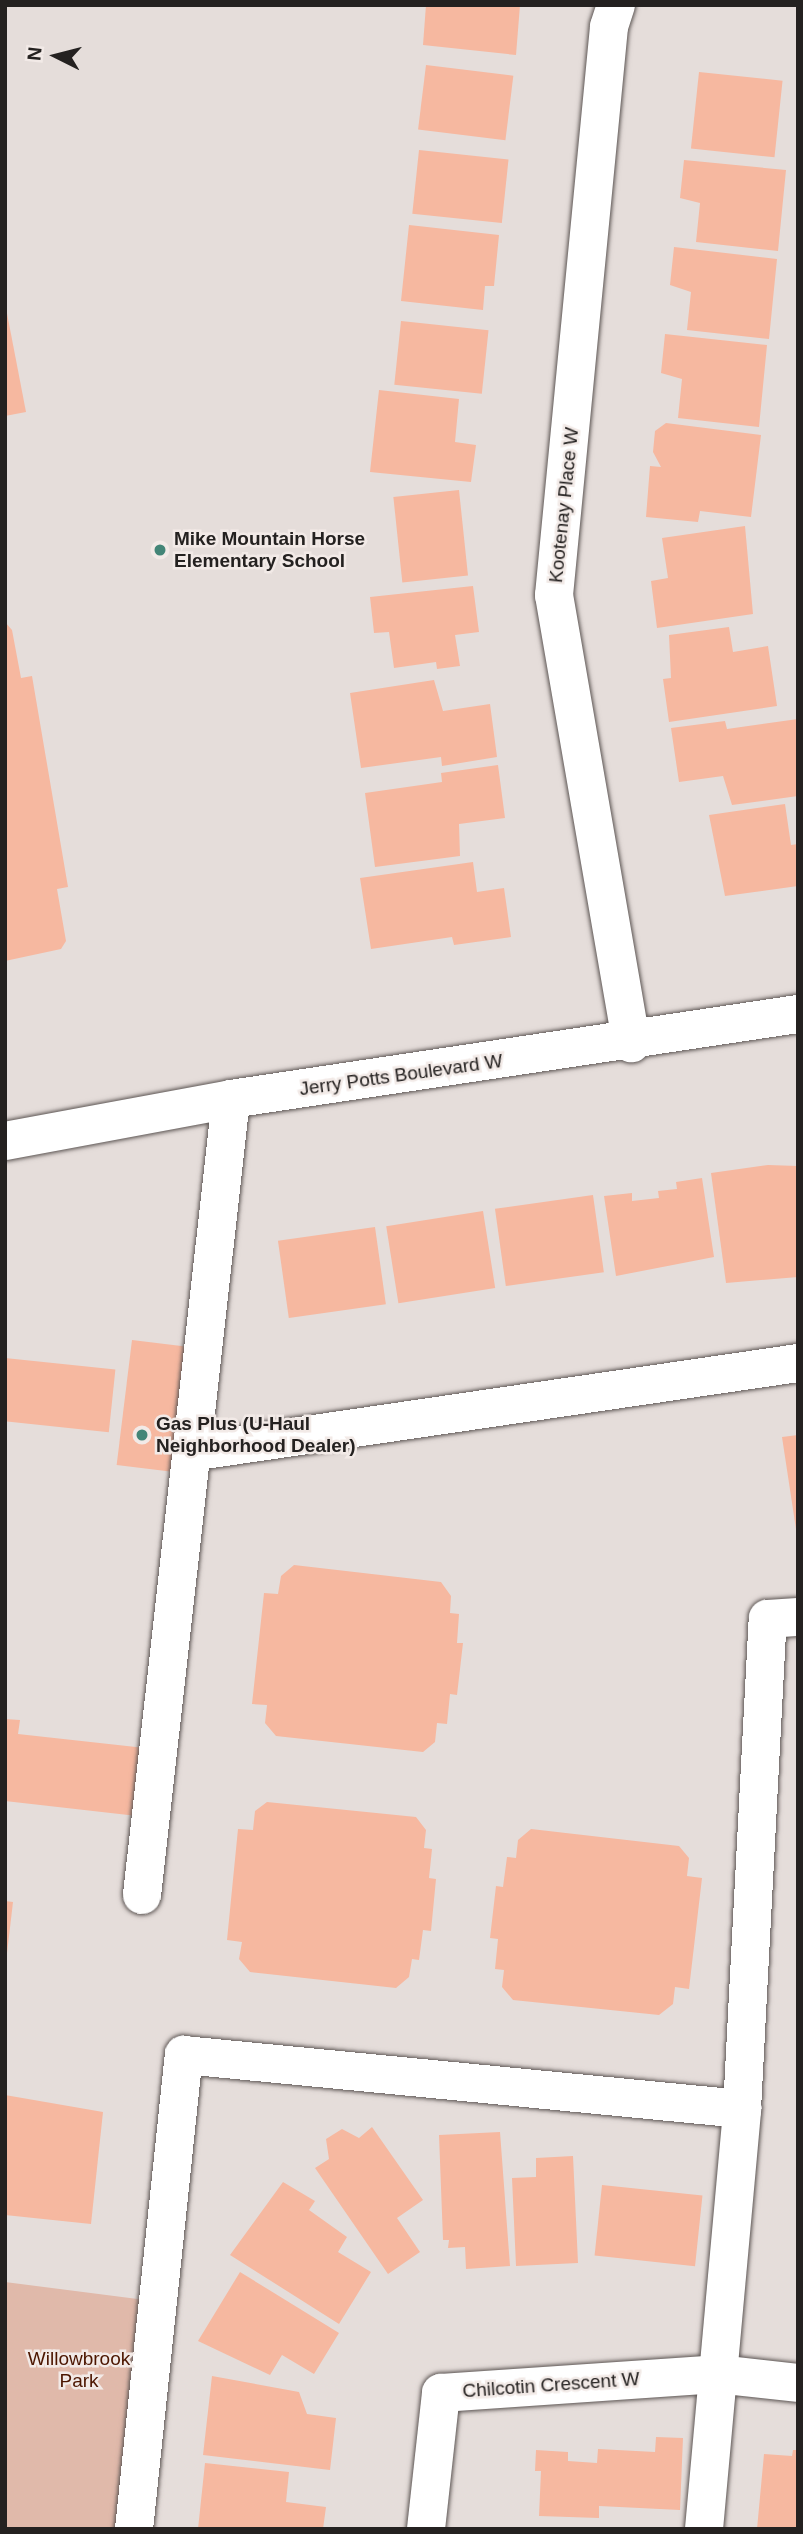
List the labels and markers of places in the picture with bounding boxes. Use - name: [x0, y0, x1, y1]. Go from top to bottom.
- place label: Mike Mountain Horse Elementary School: [174, 528, 365, 572]
- marker: Mike Mountain Horse Elementary School: [152, 542, 168, 558]
- place label: Gas Plus (U-Haul Neighborhood Dealer): [156, 1413, 356, 1457]
- marker: Gas Plus (U-Haul Neighborhood Dealer): [134, 1427, 150, 1443]

